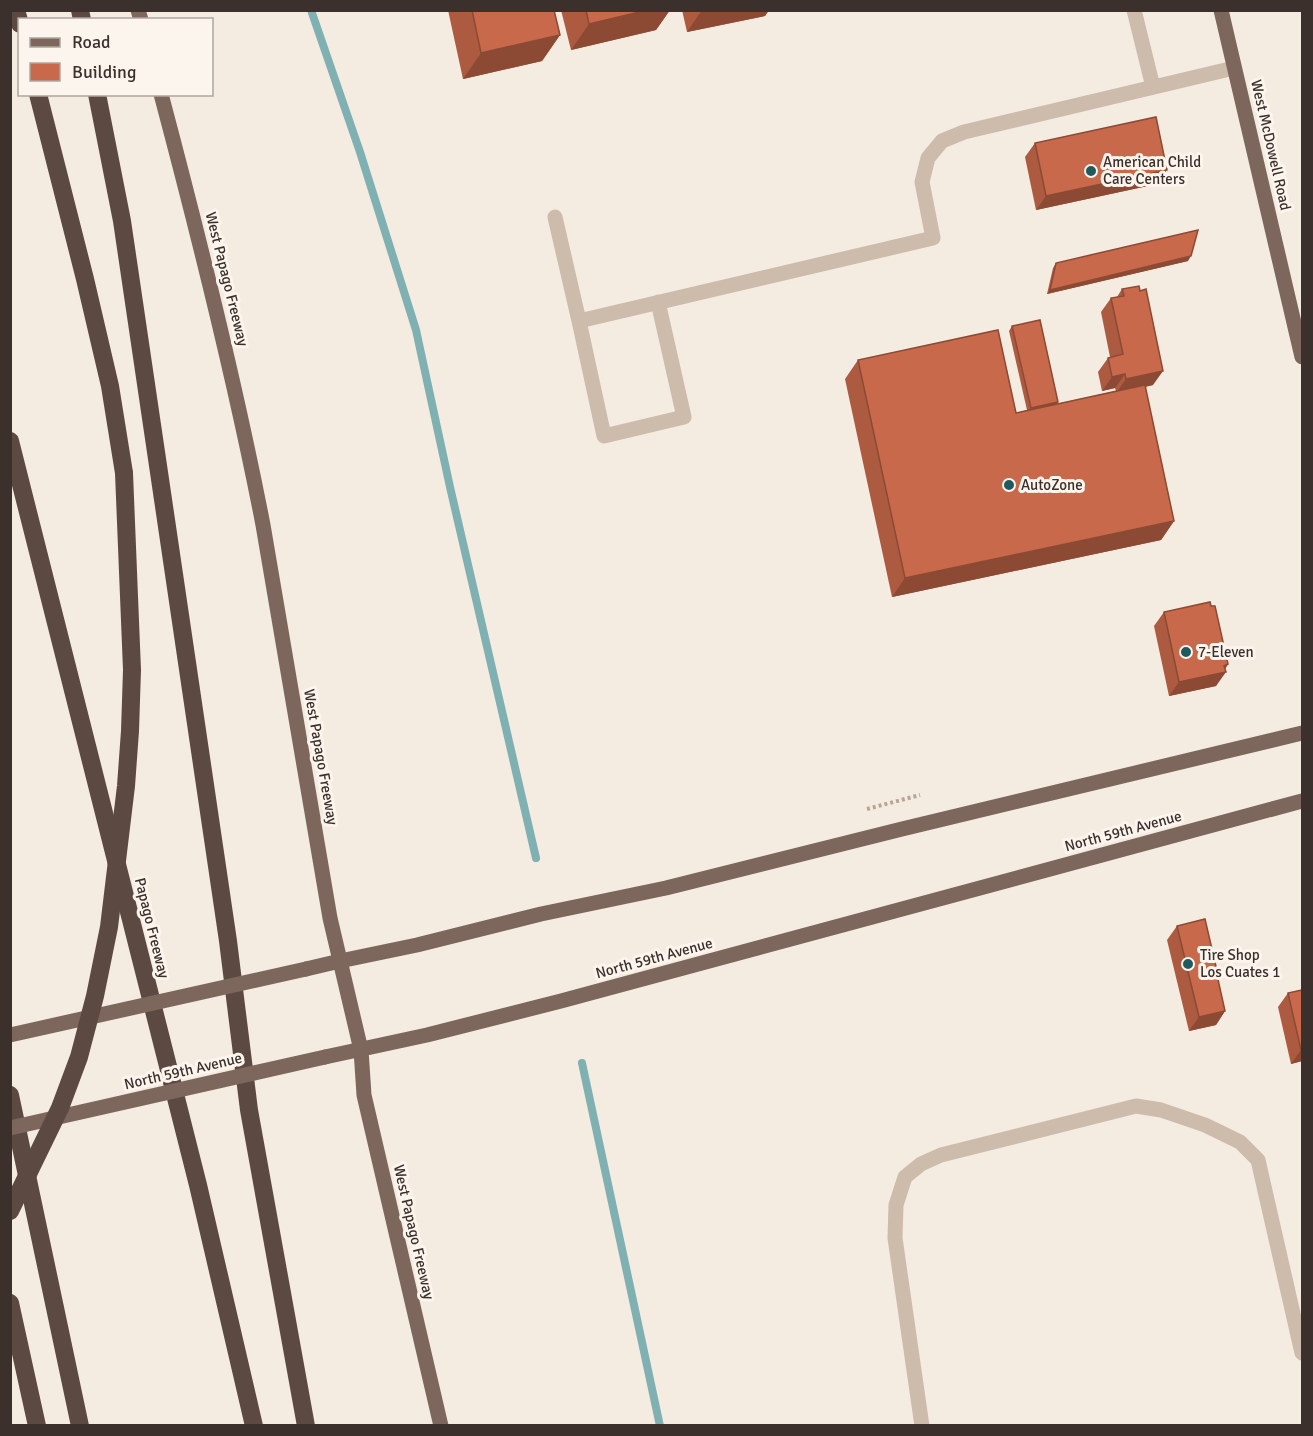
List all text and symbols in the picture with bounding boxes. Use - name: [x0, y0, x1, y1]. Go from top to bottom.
- legend: [18, 18, 213, 96]
- text: Road: [72, 31, 111, 53]
- text: Building: [72, 61, 136, 83]
- street label: West McDowell Road: [1247, 78, 1295, 212]
- place label: American Child Care Centers: [1103, 153, 1201, 188]
- marker: American Child Care Centers: [1084, 164, 1098, 178]
- street label: West Papago Freeway: [202, 210, 252, 348]
- place label: AutoZone: [1021, 476, 1083, 494]
- marker: AutoZone: [1002, 478, 1016, 492]
- place label: 7-Eleven: [1198, 643, 1254, 661]
- marker: 7-Eleven: [1179, 645, 1193, 659]
- street label: West Papago Freeway: [300, 688, 342, 826]
- street label: North 59th Avenue: [1063, 807, 1183, 855]
- street label: Papago Freeway: [131, 876, 173, 980]
- street label: North 59th Avenue: [594, 934, 714, 982]
- place label: Tire Shop Los Cuates 1: [1200, 946, 1280, 981]
- marker: Tire Shop Los Cuates 1: [1181, 957, 1195, 971]
- street label: North 59th Avenue: [122, 1049, 244, 1093]
- street label: West Papago Freeway: [390, 1163, 438, 1301]

